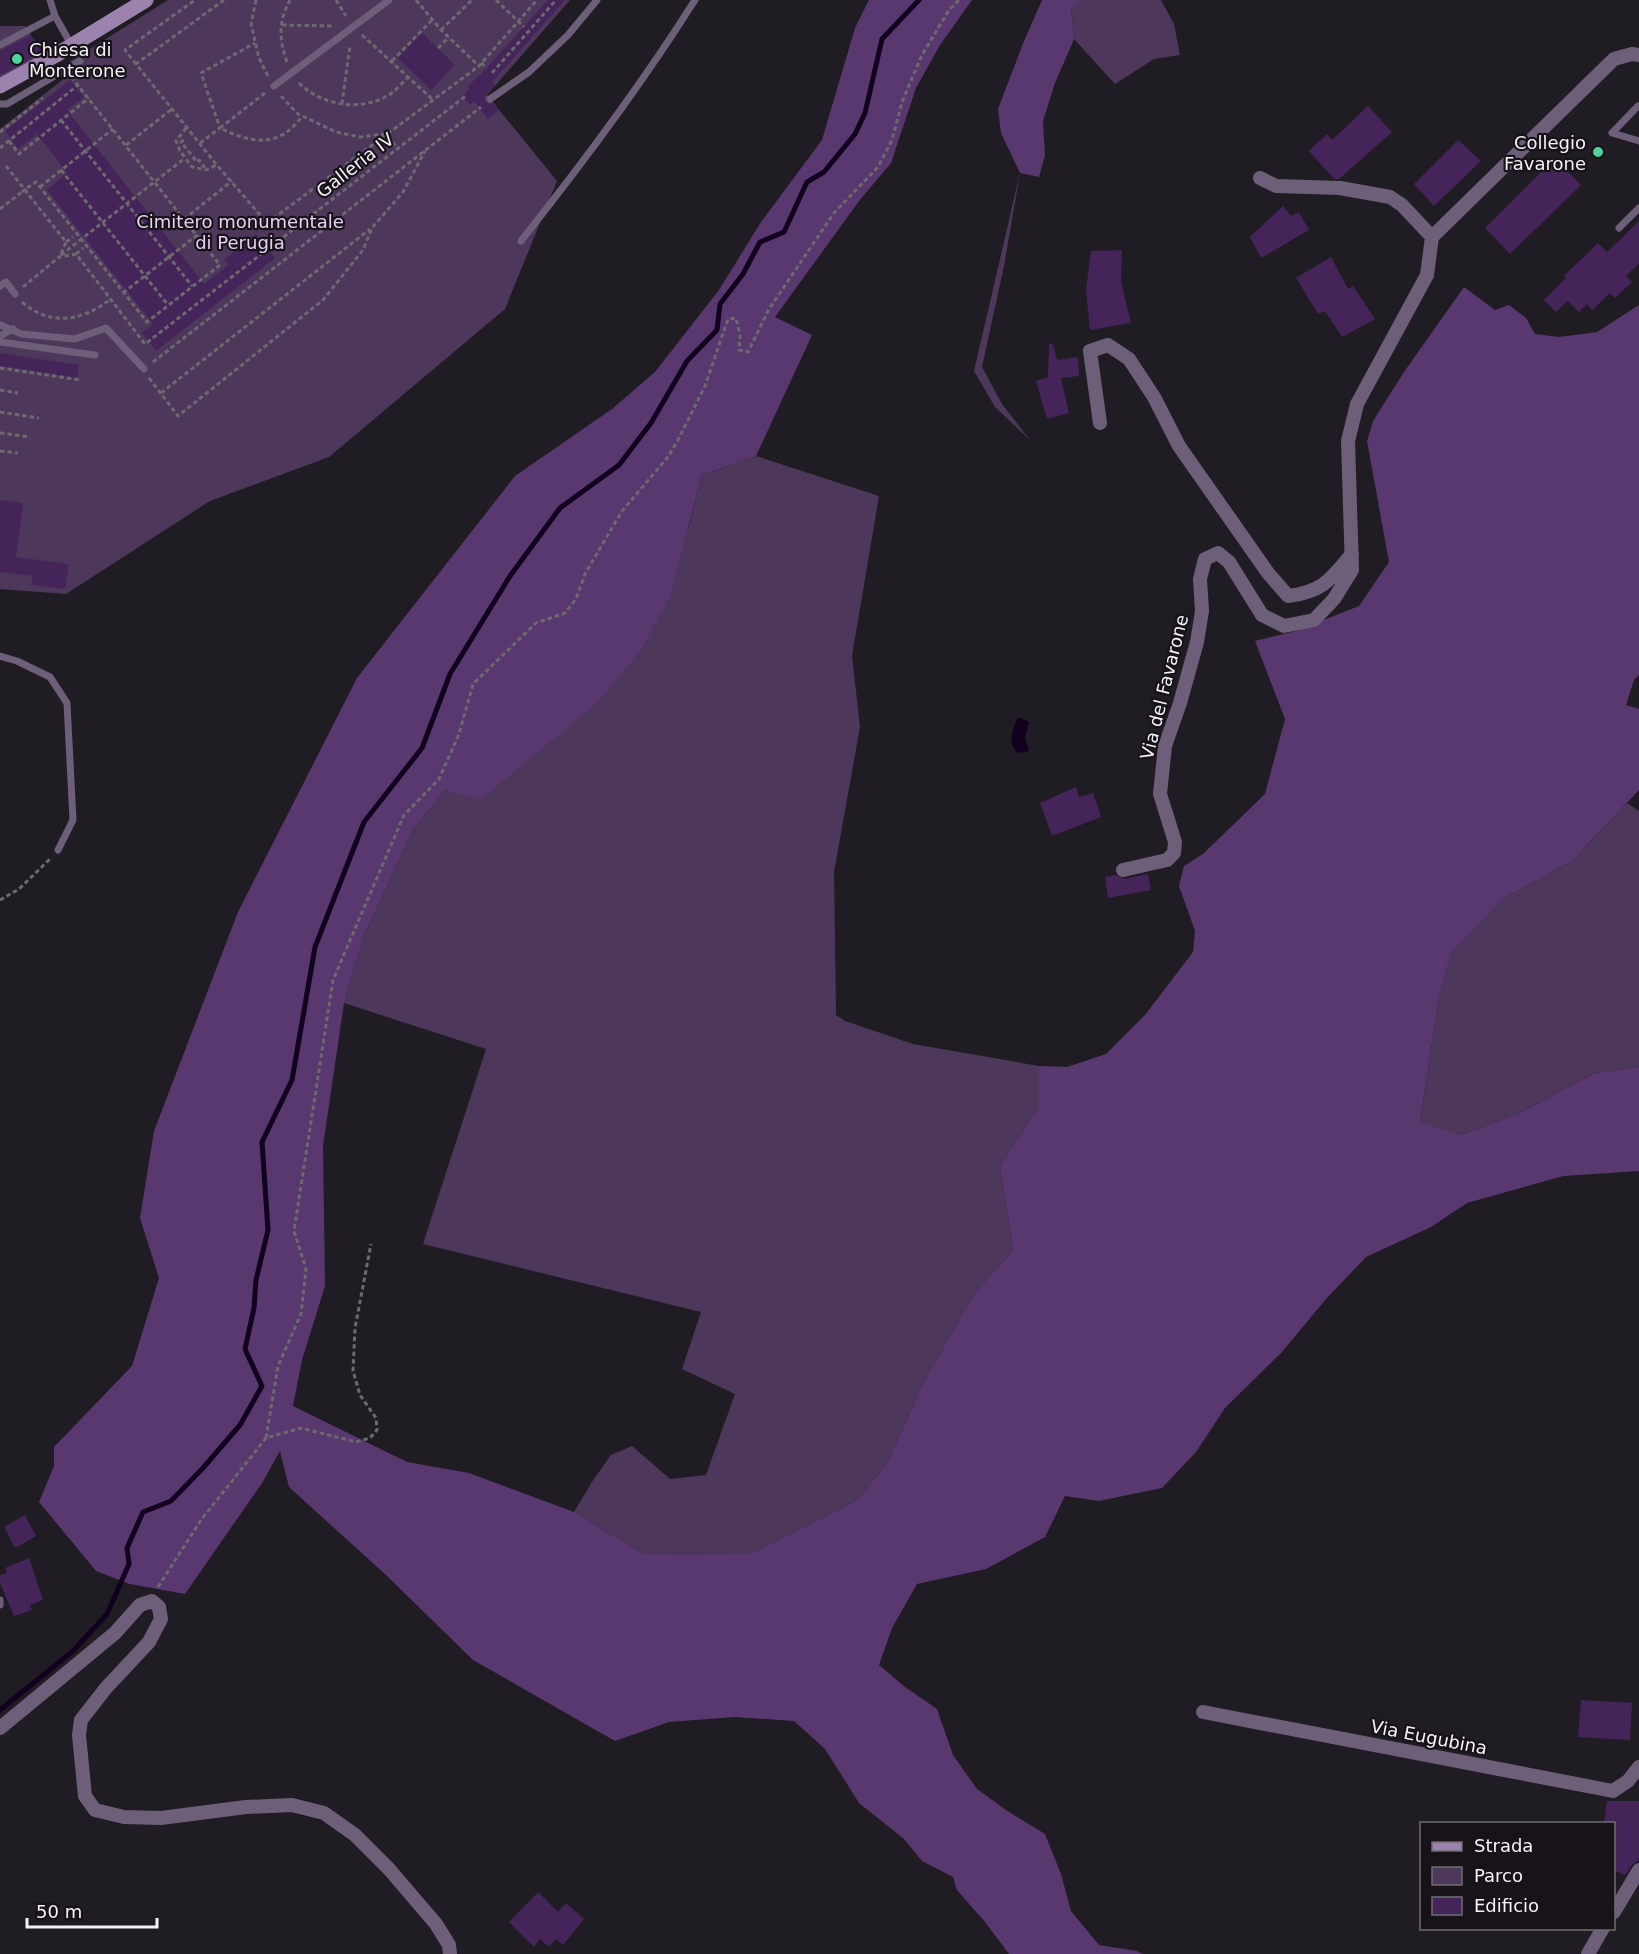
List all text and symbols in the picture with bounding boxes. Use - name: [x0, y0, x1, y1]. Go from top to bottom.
- place label: Chiesa di Monterone: [29, 39, 126, 81]
- marker: Chiesa di Monterone: [10, 52, 24, 66]
- street label: Galleria IV: [312, 128, 399, 202]
- place label: Collegio Favarone: [1504, 132, 1586, 174]
- marker: Collegio Favarone: [1591, 145, 1605, 159]
- park label: Cimitero monumentale di Perugia: [136, 211, 344, 253]
- street label: Via del Favarone: [1136, 612, 1192, 762]
- street label: Via Eugubina: [1369, 1715, 1489, 1759]
- legend: [1420, 1822, 1615, 1930]
- text: Strada: [1474, 1835, 1533, 1856]
- text: Parco: [1474, 1865, 1523, 1886]
- scale bar: [27, 1891, 158, 1929]
- text: Edificio: [1474, 1895, 1539, 1916]
- text: 50 m: [36, 1901, 82, 1922]

